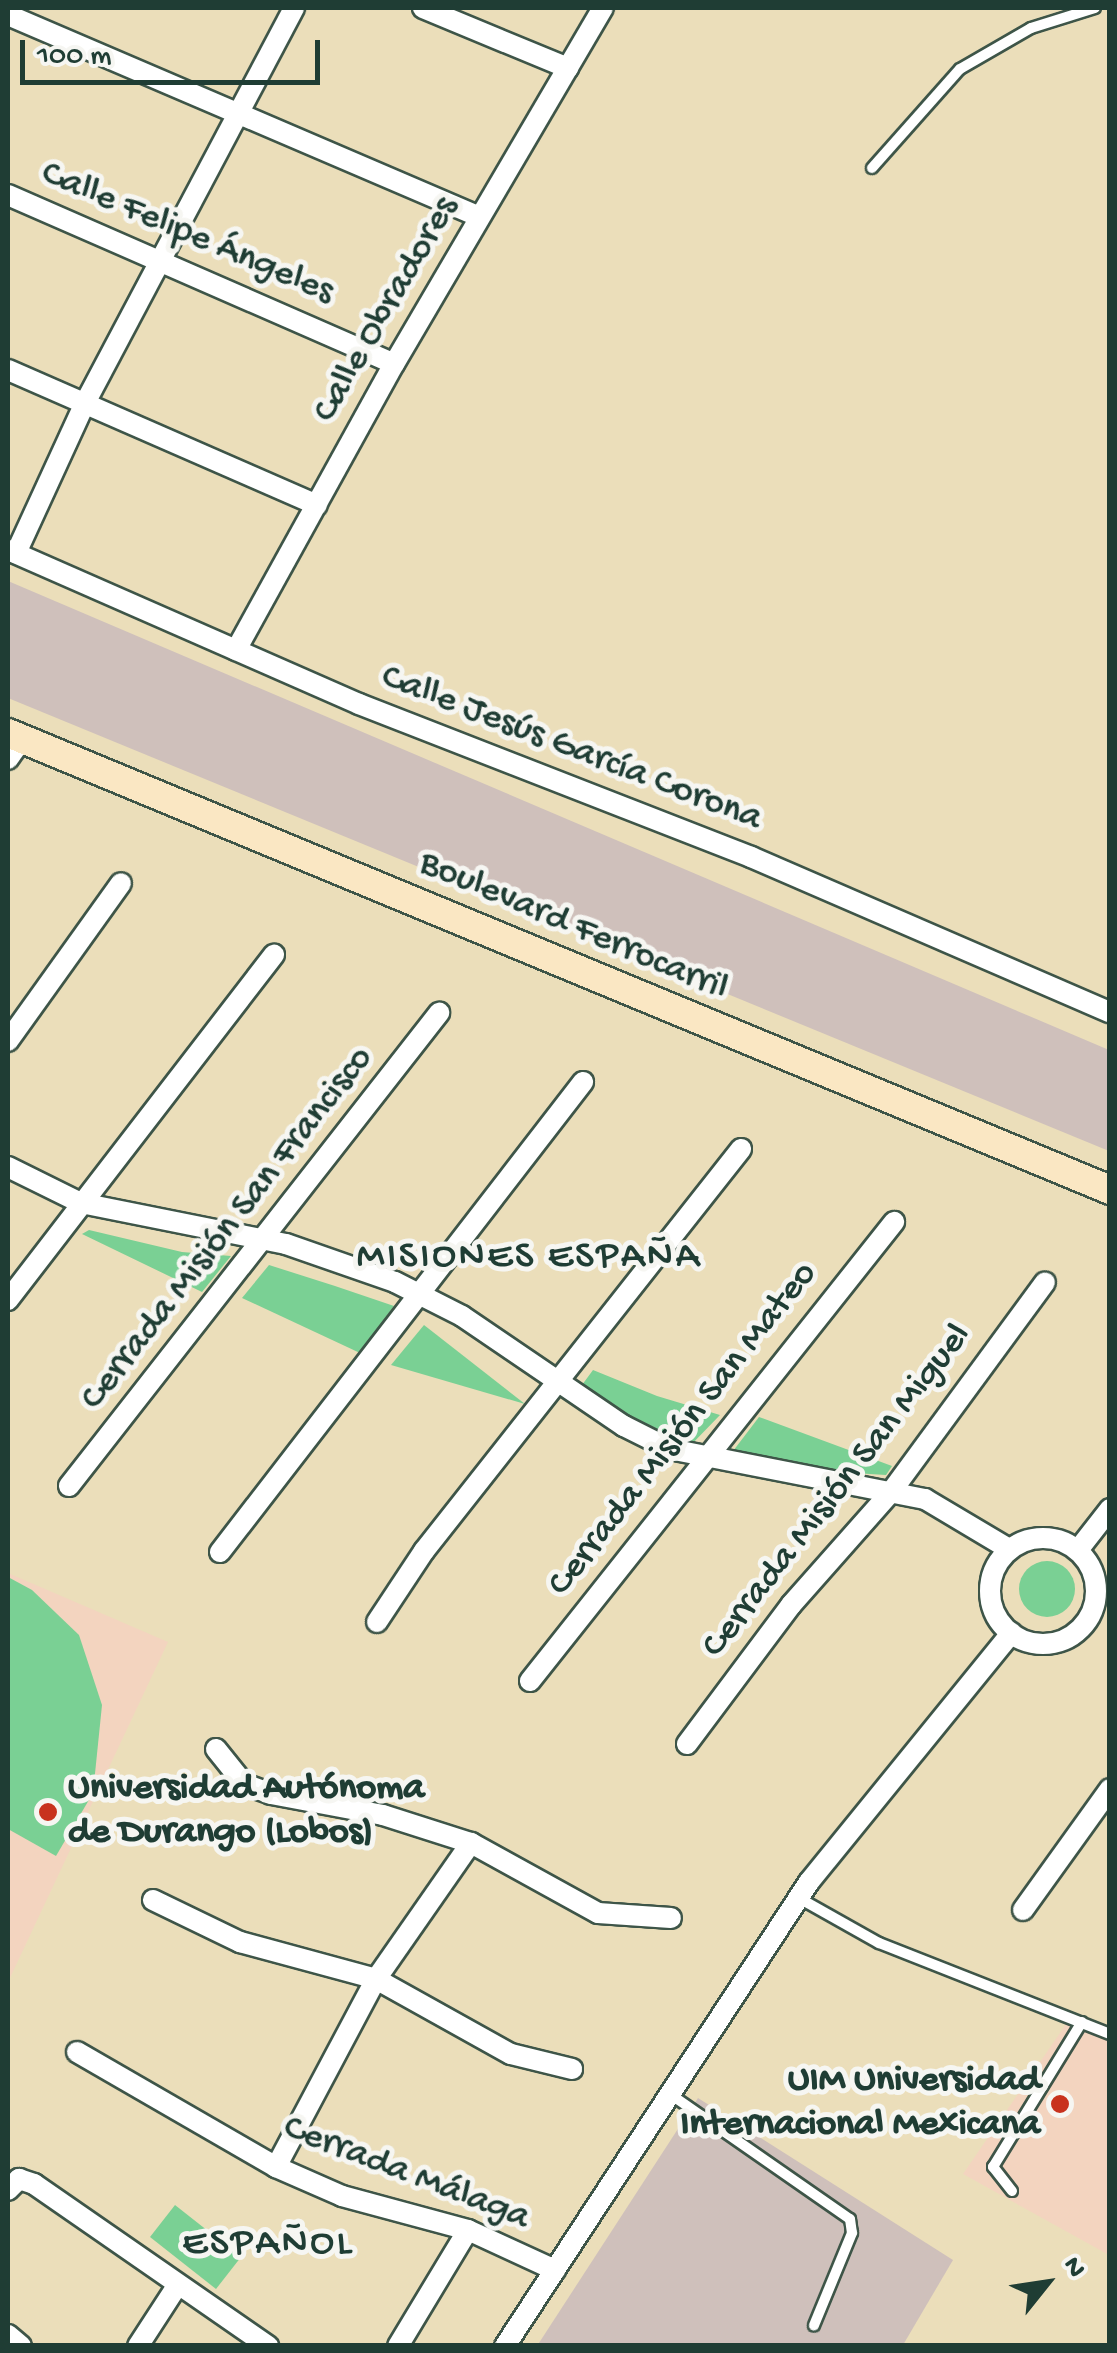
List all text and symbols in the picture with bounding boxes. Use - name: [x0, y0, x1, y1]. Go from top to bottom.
- scale bar: [25, 20, 325, 82]
- text: 100 m: [37, 40, 112, 75]
- street label: Calle Felipe Ángeles: [34, 152, 340, 316]
- street label: Calle Obradores: [304, 189, 470, 431]
- street label: Calle Jesús García Corona: [374, 655, 768, 843]
- street label: Boulevard Ferrocarril: [412, 841, 734, 1013]
- street label: Cerrada Misión San Francisco: [72, 1038, 384, 1420]
- district label: MISIONES ESPAÑA: [356, 1234, 702, 1282]
- street label: Cerrada Misión San Mateo: [539, 1254, 829, 1606]
- street label: Cerrada Misión San Miguel: [693, 1316, 983, 1668]
- place label: Universidad Autónoma de Durango (Lobos): [68, 1767, 424, 1856]
- marker: Universidad Autónoma de Durango (Lobos): [37, 1801, 59, 1823]
- place label: UIM Universidad Internacional Mexicana: [680, 2059, 1040, 2148]
- marker: UIM Universidad Internacional Mexicana: [1049, 2093, 1071, 2115]
- street label: Cerrada Málaga: [276, 2106, 536, 2242]
- district label: ESPAÑOL: [182, 2221, 354, 2269]
- north arrow: [997, 2233, 1097, 2333]
- text: N: [1055, 2252, 1092, 2284]

